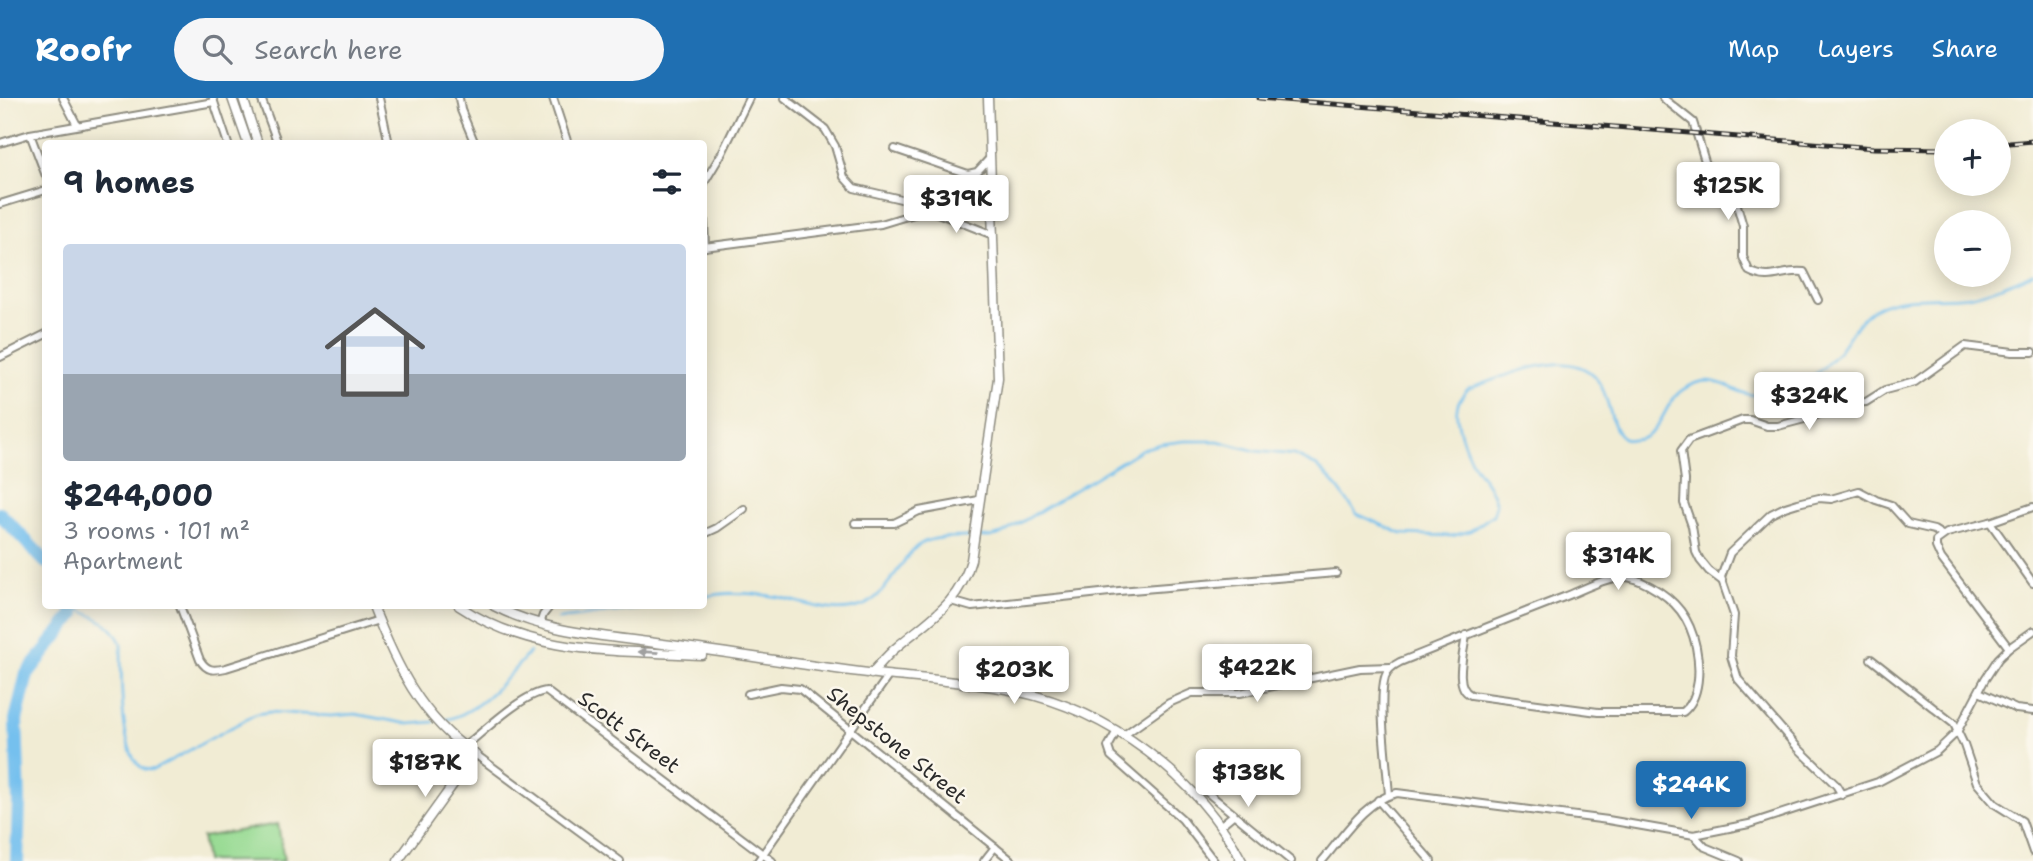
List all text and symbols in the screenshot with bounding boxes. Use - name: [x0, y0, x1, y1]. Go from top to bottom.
- search box: [174, 18, 664, 81]
- text: Roofr: [35, 27, 132, 72]
- icon: search: [198, 30, 236, 68]
- text: Search here: [254, 32, 403, 67]
- text: Map: [1728, 33, 1779, 65]
- text: Layers: [1817, 33, 1894, 65]
- text: Share: [1932, 33, 1998, 65]
- map controls: [1934, 119, 2011, 287]
- button: +: [1934, 119, 2011, 196]
- text: 9 homes: [63, 162, 195, 203]
- pin: $125K: [1679, 162, 1777, 222]
- icon: filters: [648, 163, 686, 201]
- text: $125K: [1693, 170, 1763, 200]
- pin: $319K: [907, 176, 1005, 235]
- text: $319K: [920, 183, 992, 213]
- button: −: [1934, 210, 2011, 287]
- icon: home: [312, 289, 438, 415]
- pin: $324K: [1760, 372, 1858, 432]
- text: $324K: [1770, 380, 1848, 410]
- text: $244,000: [63, 475, 213, 516]
- text: 3 rooms · 101 m²: [63, 516, 250, 546]
- pin: $314K: [1569, 532, 1667, 592]
- text: $314K: [1582, 540, 1654, 570]
- text: Apartment: [63, 546, 183, 576]
- pin: $422K: [1208, 644, 1306, 704]
- one-way arrow: [637, 646, 659, 657]
- pin: $203K: [965, 646, 1063, 706]
- text: $422K: [1218, 652, 1296, 682]
- text: $203K: [975, 654, 1053, 684]
- street label: Shepstone Street: [821, 680, 973, 810]
- street label: Scott Street: [572, 684, 686, 780]
- pin: $187K: [376, 740, 474, 799]
- text: $187K: [389, 747, 461, 777]
- pin: $138K: [1199, 750, 1297, 809]
- text: $138K: [1212, 757, 1284, 787]
- pin: $244K: [1642, 762, 1740, 821]
- text: $244K: [1652, 769, 1730, 799]

